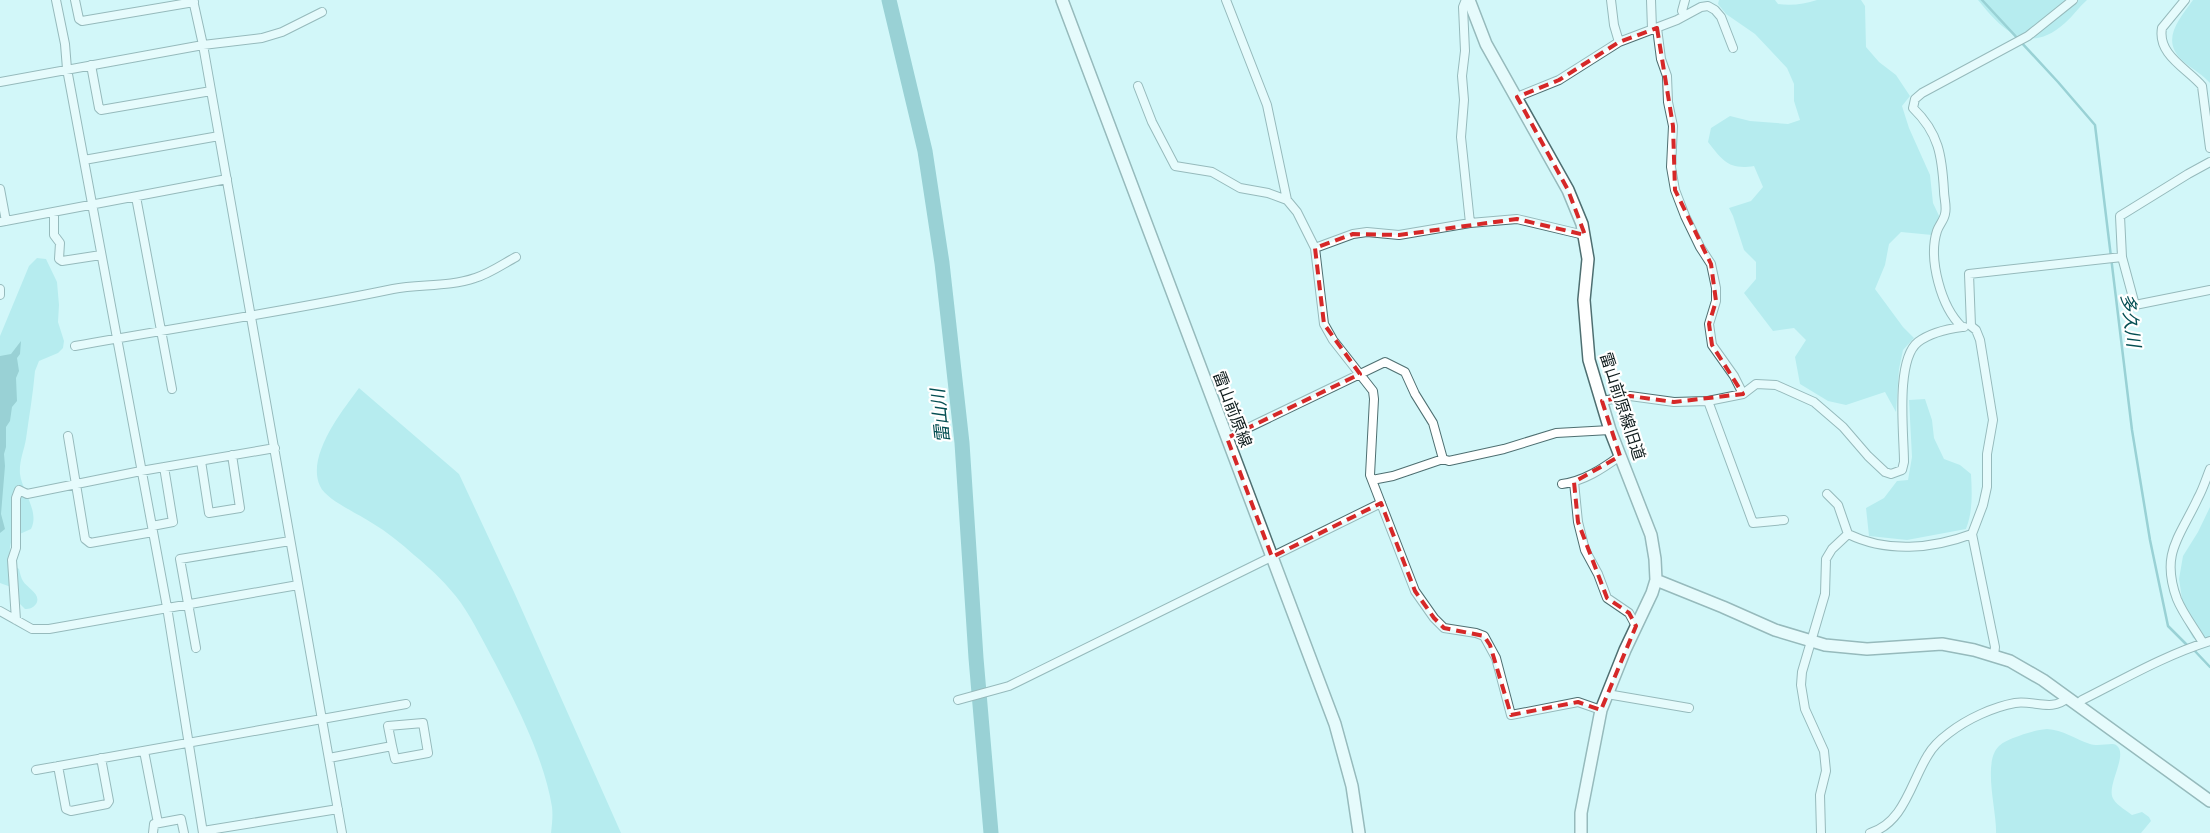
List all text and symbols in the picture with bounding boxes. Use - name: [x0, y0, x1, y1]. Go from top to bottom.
- water label: 多久川: [2116, 292, 2146, 350]
- street label: 雷山前原線旧道: [1596, 350, 1650, 462]
- street label: 雷山前原線: [1209, 368, 1257, 450]
- water label: 雷山川: [926, 386, 954, 444]

